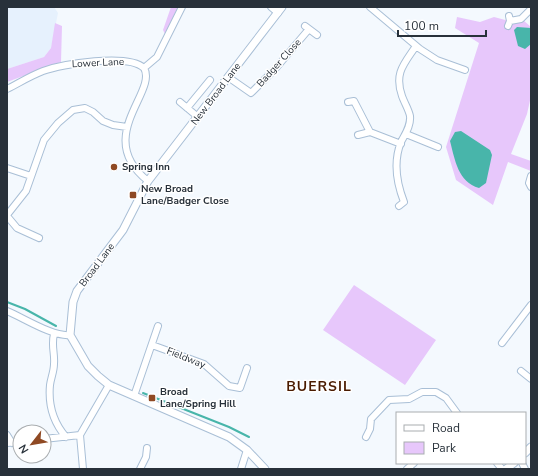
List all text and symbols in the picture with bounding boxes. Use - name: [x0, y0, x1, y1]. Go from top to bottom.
- scale bar: [398, 12, 486, 38]
- text: 100 m: [404, 18, 439, 34]
- street label: Badger Close: [254, 36, 304, 90]
- street label: Lower Lane: [71, 55, 125, 71]
- street label: New Broad Lane: [188, 60, 244, 128]
- place label: Spring Inn: [122, 160, 170, 174]
- marker: Spring Inn: [109, 162, 119, 172]
- place label: New Broad Lane/Badger Close: [141, 182, 230, 208]
- marker: New Broad Lane/Badger Close: [128, 190, 138, 200]
- street label: Broad Lane: [76, 240, 118, 290]
- street label: Fieldway: [165, 344, 208, 372]
- district label: BUERSIL: [286, 377, 352, 396]
- place label: Broad Lane/Spring Hill: [160, 385, 236, 411]
- marker: Broad Lane/Spring Hill: [147, 393, 157, 403]
- legend: [396, 412, 526, 464]
- text: Road: [432, 420, 460, 436]
- north arrow: [12, 424, 52, 464]
- text: Park: [432, 440, 457, 456]
- text: N: [15, 442, 32, 456]

